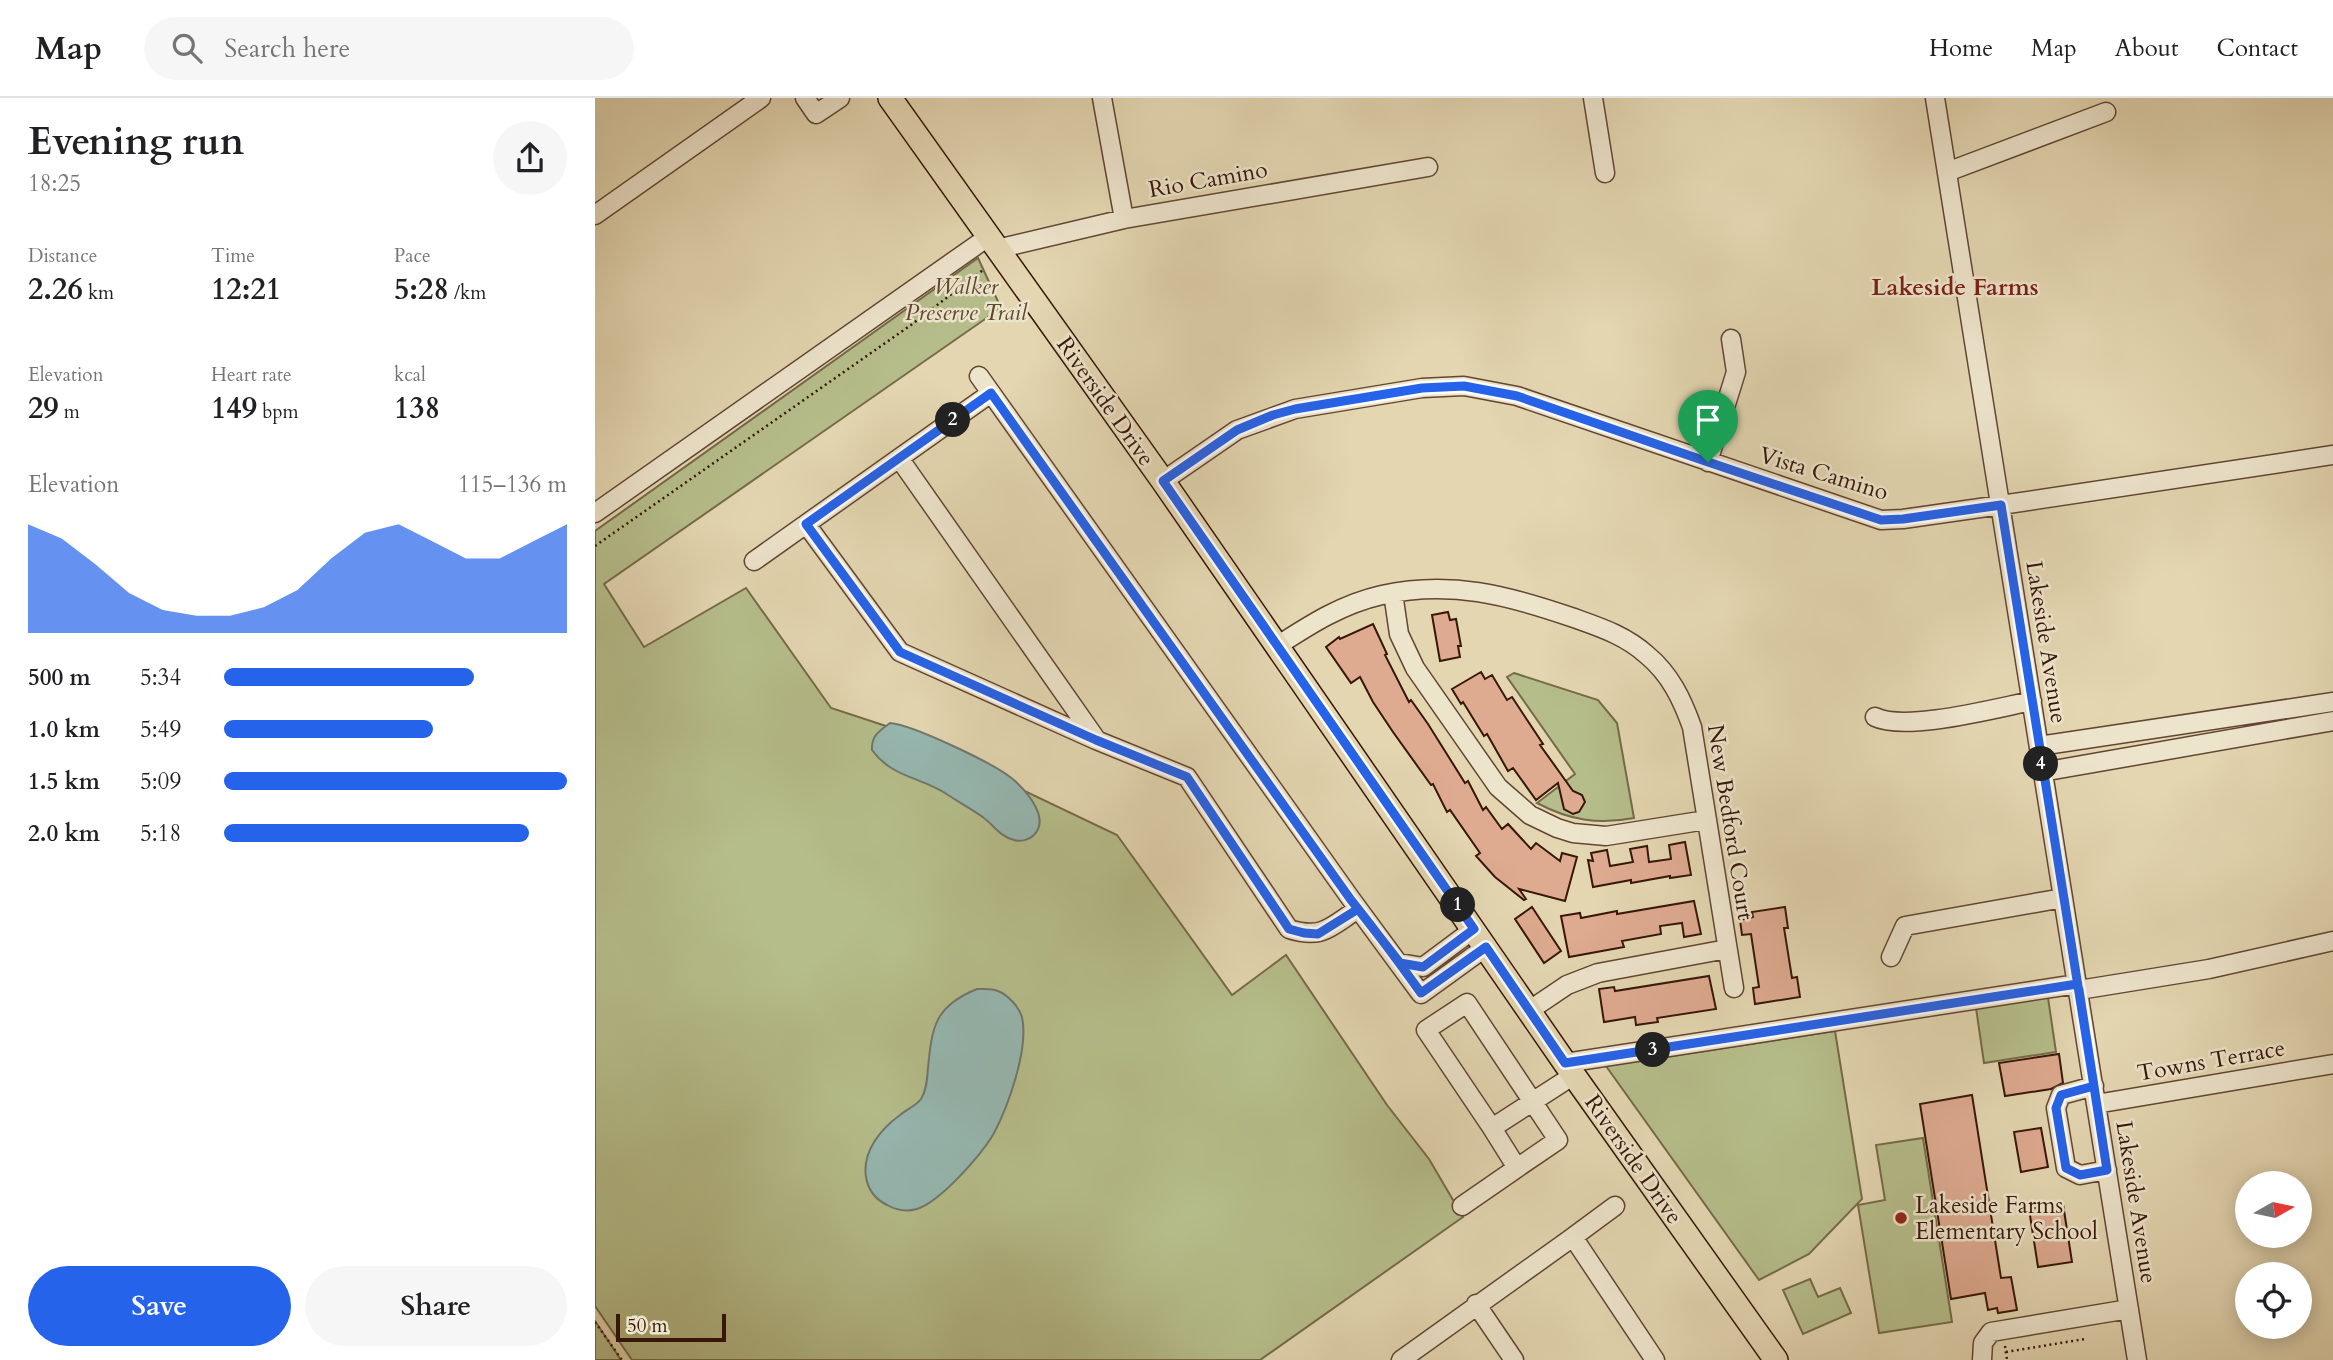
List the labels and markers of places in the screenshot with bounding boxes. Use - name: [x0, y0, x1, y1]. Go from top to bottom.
- pin: [1678, 390, 1738, 462]
- pin: 2: [935, 402, 971, 438]
- pin: 4: [2023, 746, 2059, 782]
- pin: 1: [1441, 888, 1475, 922]
- pin: 3: [1635, 1032, 1671, 1068]
- place label: Lakeside Farms Elementary School: [1915, 1190, 2098, 1247]
- marker: Lakeside Farms Elementary School: [1893, 1210, 1909, 1226]

